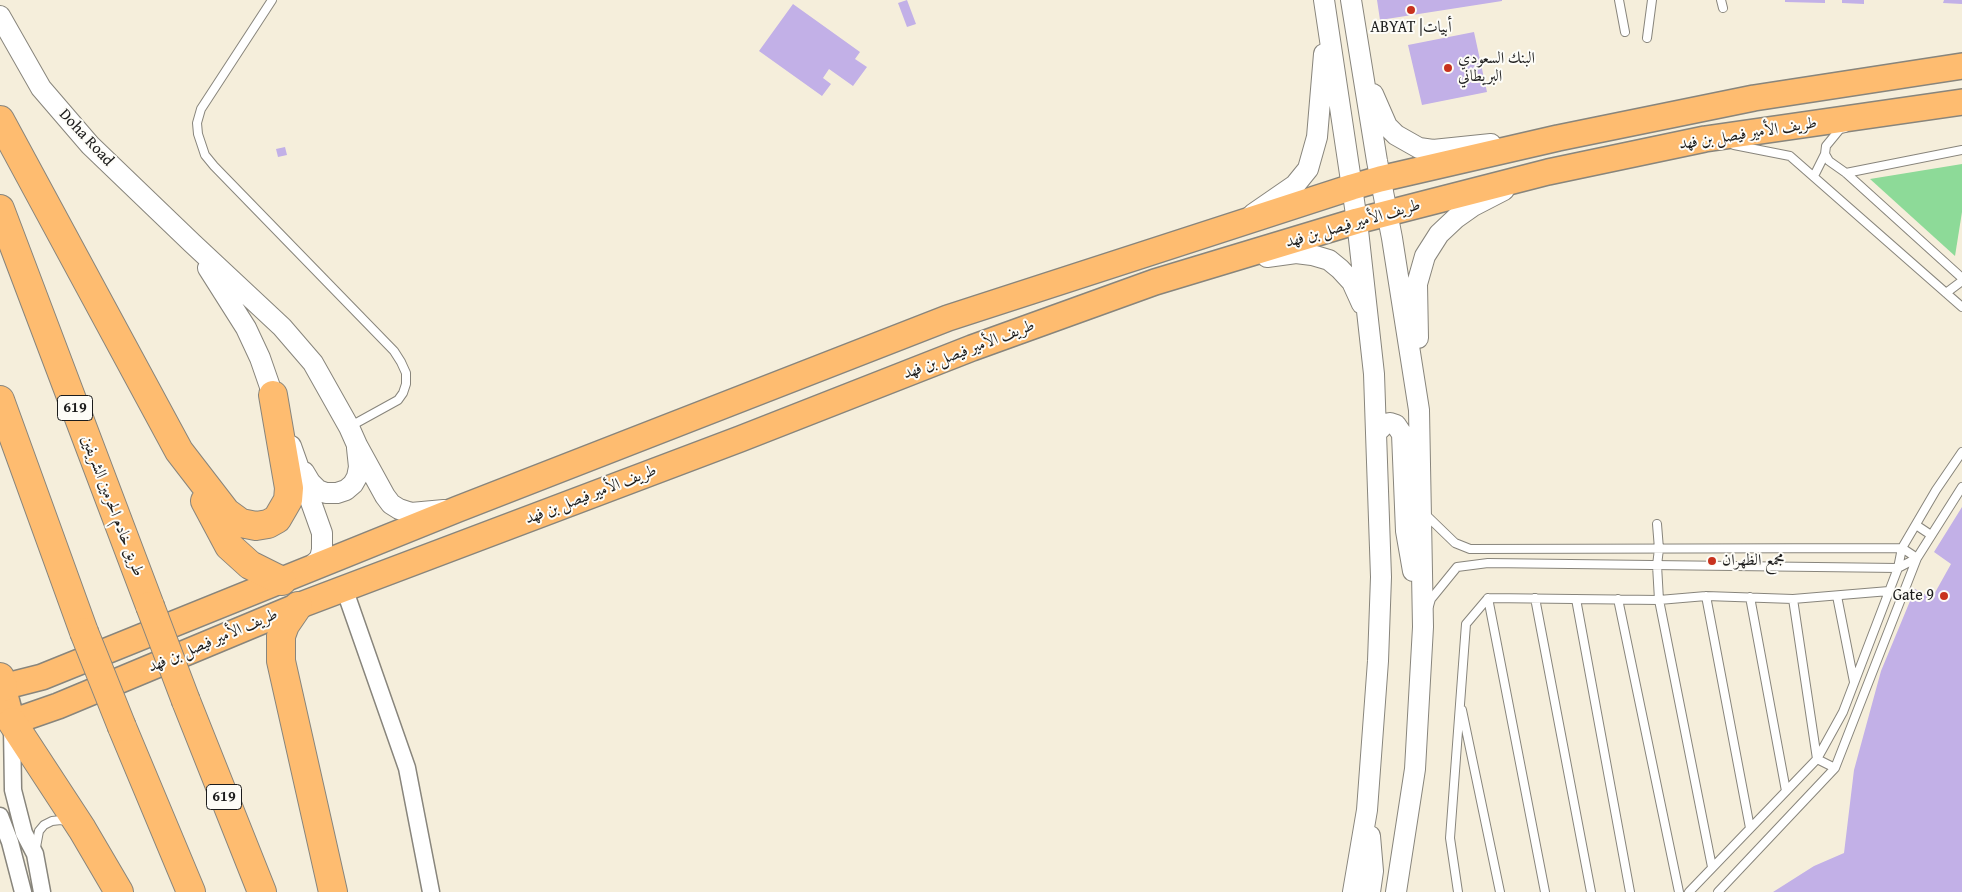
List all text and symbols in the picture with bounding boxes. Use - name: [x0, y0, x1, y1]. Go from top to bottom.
- marker: ABYAT |أبيات: [1405, 4, 1417, 16]
- place label: ABYAT |أبيات: [1370, 18, 1452, 38]
- place label: البنك السعودي البريطاني: [1458, 49, 1535, 87]
- marker: البنك السعودي البريطاني: [1442, 62, 1454, 74]
- street label: Doha Road: [55, 105, 117, 171]
- street label: طريف الأمير فيصل بن فهد: [1678, 114, 1818, 154]
- street label: طريف الأمير فيصل بن فهد: [1283, 196, 1423, 252]
- street label: طريف الأمير فيصل بن فهد: [900, 316, 1038, 384]
- road number: 619: [58, 396, 92, 420]
- street label: طريق خادم الحرمين الشريفين: [76, 433, 148, 579]
- street label: طريف الأمير فيصل بن فهد: [522, 461, 660, 529]
- place label: مجمع الظهران: [1722, 551, 1785, 571]
- marker: مجمع الظهران: [1706, 555, 1718, 567]
- place label: Gate 9: [1893, 586, 1934, 606]
- marker: Gate 9: [1938, 590, 1950, 602]
- street label: طريف الأمير فيصل بن فهد: [145, 605, 281, 677]
- road number: 619: [206, 784, 242, 810]

